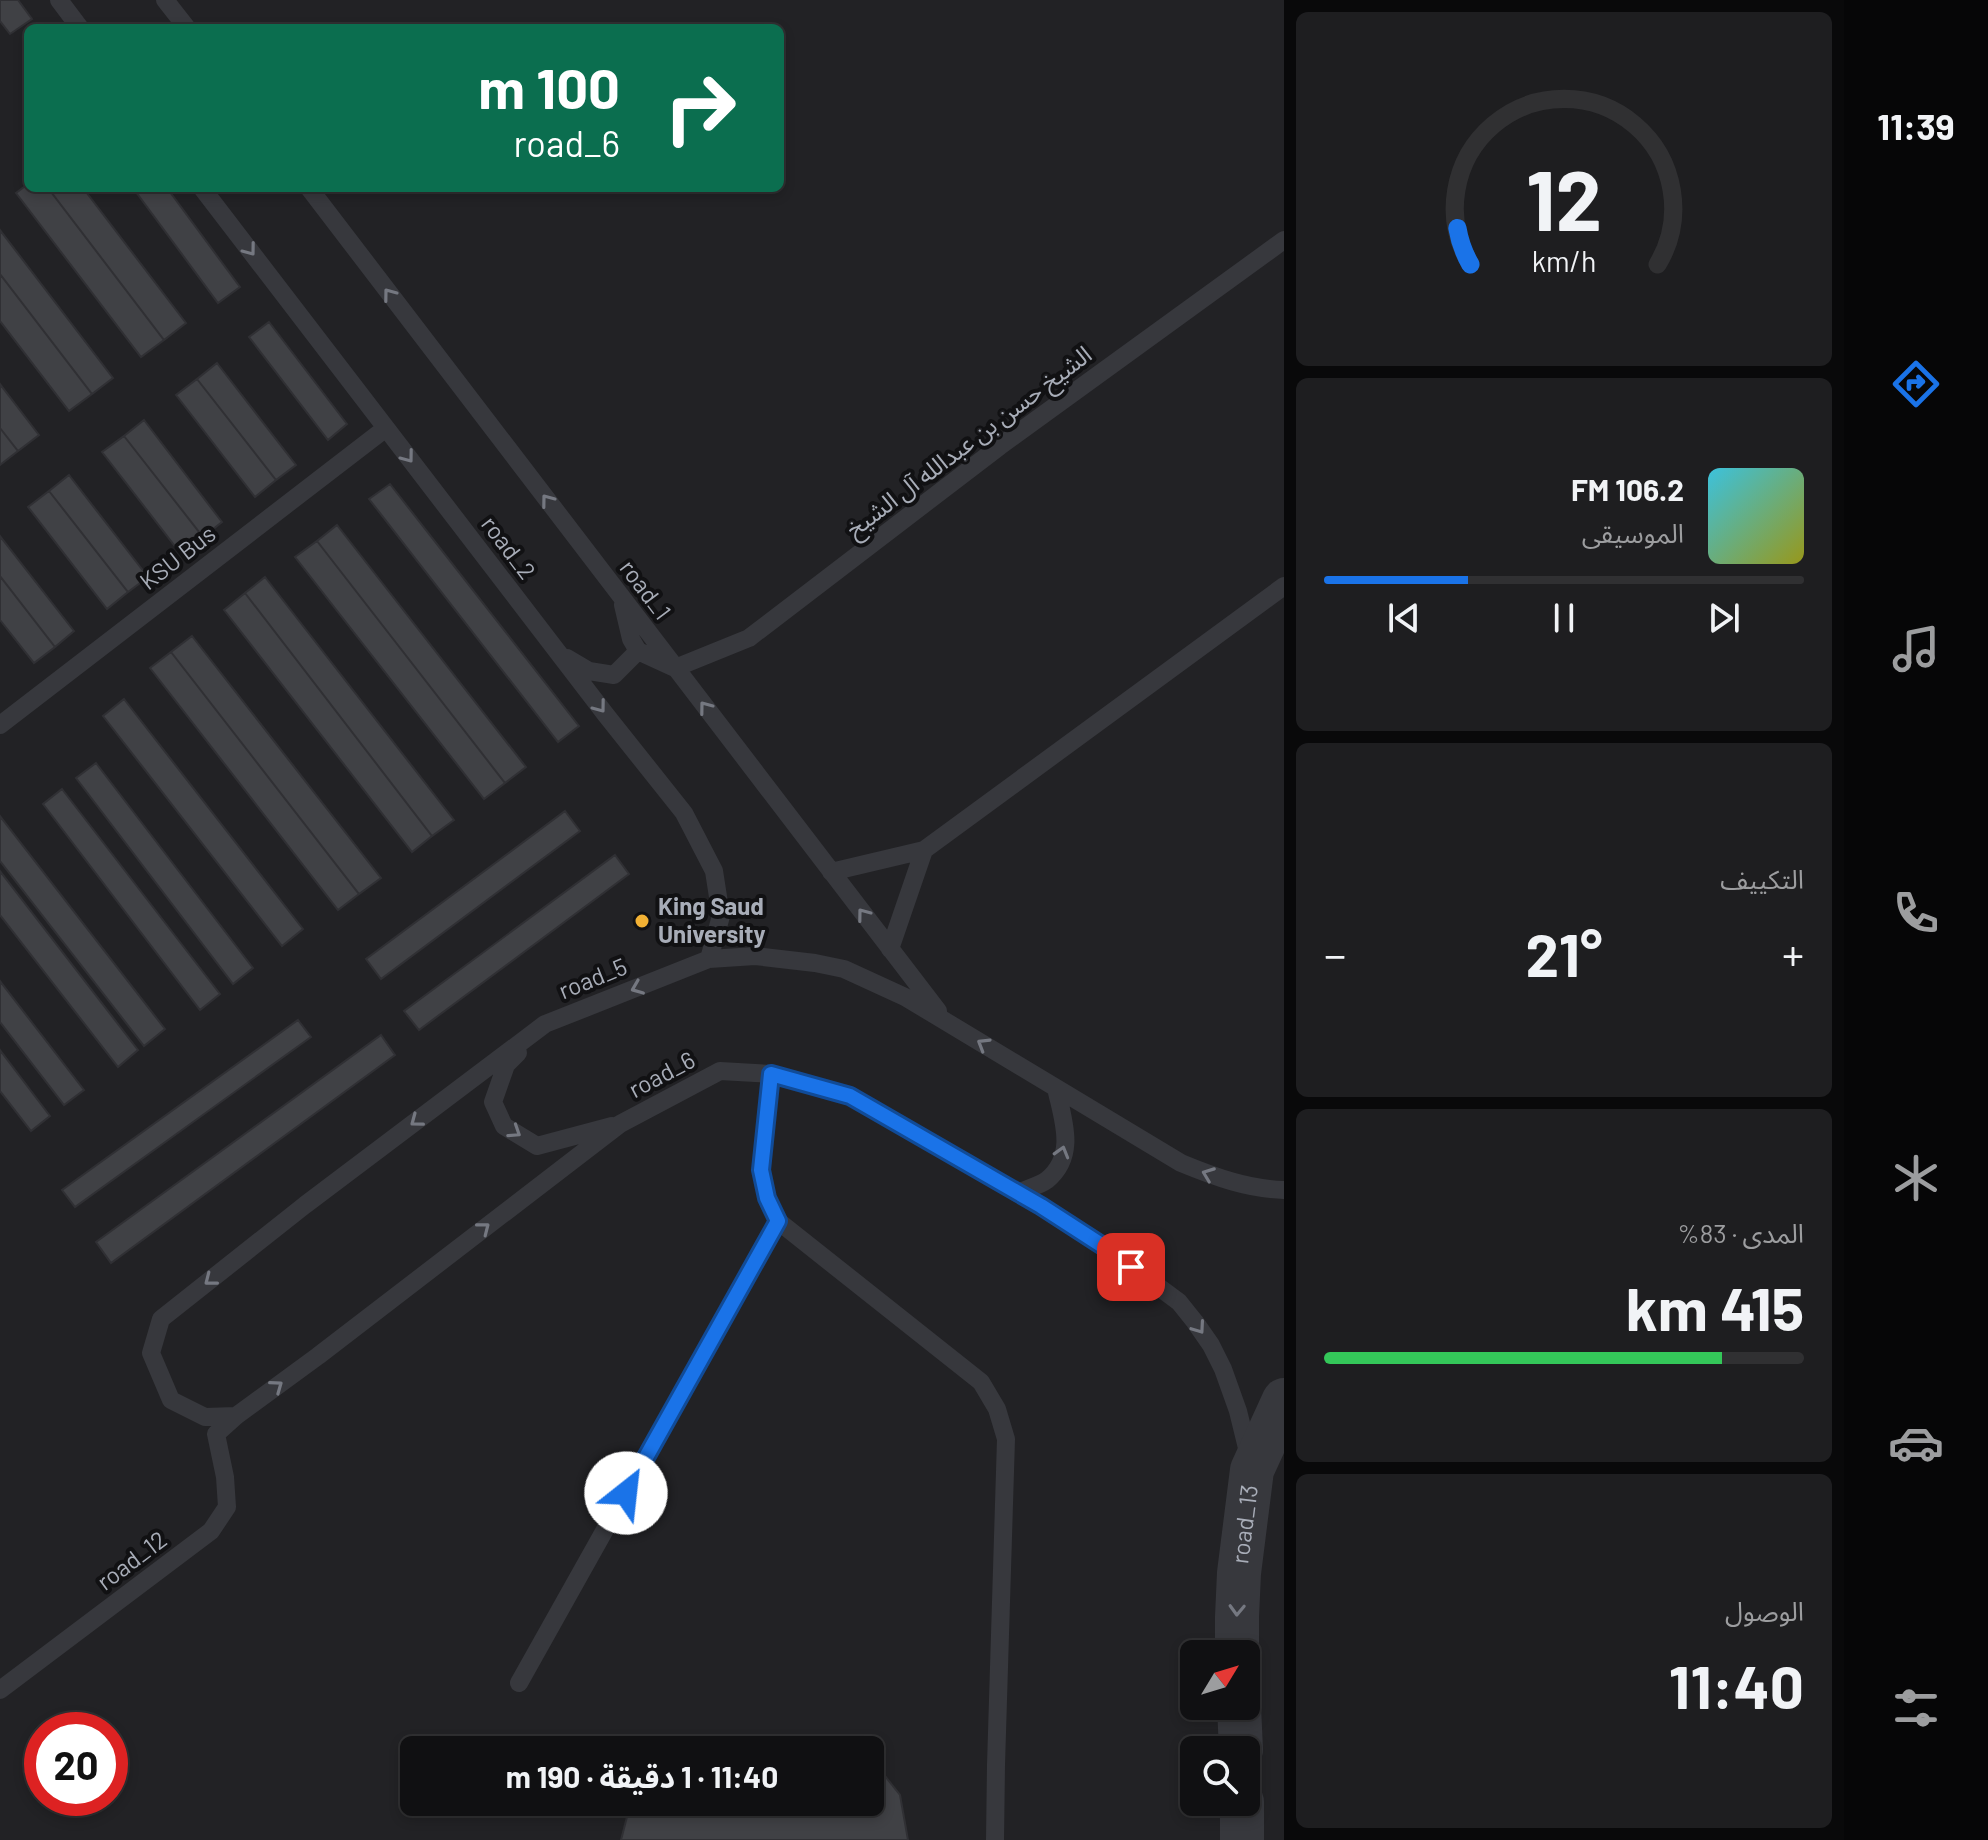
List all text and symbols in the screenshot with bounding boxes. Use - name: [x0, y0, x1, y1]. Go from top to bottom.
- text: 100 m: [478, 53, 620, 120]
- icon: right: [648, 56, 752, 160]
- text: 11:39: [1877, 104, 1955, 147]
- text: road_6: [513, 121, 620, 164]
- text: 12: [1526, 147, 1602, 247]
- one-way arrow: [240, 241, 254, 256]
- text: km/h: [1532, 243, 1596, 278]
- one-way arrow: [385, 288, 399, 303]
- street label: الشيخ حسن بن عبدالله آل الشيخ: [840, 339, 1099, 546]
- icon: directions: [1888, 356, 1944, 412]
- one-way arrow: [398, 448, 412, 462]
- text: 106.2 FM: [1571, 471, 1684, 507]
- one-way arrow: [543, 494, 557, 509]
- street label: road_2: [476, 510, 542, 584]
- text: الموسيقى: [1582, 517, 1684, 548]
- street label: KSU Bus: [134, 518, 221, 595]
- street label: road_1: [614, 554, 678, 625]
- icon: previous: [1382, 596, 1426, 640]
- icon: pause: [1542, 596, 1586, 640]
- icon: next: [1702, 596, 1746, 640]
- icon: music: [1888, 621, 1944, 677]
- one-way arrow: [590, 699, 604, 713]
- one-way arrow: [700, 701, 714, 716]
- text: التكييف: [1720, 863, 1804, 894]
- icon: phone: [1888, 885, 1944, 941]
- place label: King Saud University: [658, 891, 766, 948]
- one-way arrow: [858, 908, 872, 922]
- marker: King Saud University: [633, 912, 651, 930]
- text: 21°: [1525, 917, 1603, 989]
- text: −: [1324, 927, 1346, 980]
- text: +: [1782, 927, 1804, 980]
- street label: road_5: [554, 951, 631, 1004]
- one-way arrow: [631, 978, 645, 994]
- one-way arrow: [977, 1038, 992, 1054]
- street label: road_6: [623, 1044, 699, 1103]
- one-way arrow: [410, 1111, 425, 1126]
- one-way arrow: [507, 1123, 521, 1138]
- one-way arrow: [1053, 1146, 1070, 1159]
- icon: climate: [1888, 1150, 1944, 1206]
- one-way arrow: [1202, 1167, 1216, 1184]
- text: المدى · 83%: [1678, 1217, 1804, 1248]
- one-way arrow: [475, 1223, 489, 1238]
- pin: [1097, 1233, 1165, 1301]
- icon: arrive: [1109, 1245, 1153, 1289]
- one-way arrow: [205, 1270, 219, 1285]
- text: 415 km: [1626, 1271, 1804, 1343]
- one-way arrow: [1189, 1319, 1203, 1333]
- one-way arrow: [269, 1381, 283, 1395]
- icon: car: [1888, 1415, 1944, 1471]
- position arrow: [584, 1451, 668, 1535]
- street label: road_13: [1224, 1483, 1263, 1565]
- street label: road_12: [90, 1524, 172, 1595]
- text: الوصول: [1725, 1595, 1804, 1626]
- one-way arrow: [1229, 1604, 1246, 1617]
- north arrow: [1180, 1640, 1260, 1720]
- map controls: [1180, 1640, 1260, 1816]
- text: 11:40: [1669, 1649, 1804, 1721]
- icon: filters: [1888, 1680, 1944, 1736]
- speed limit sign: 20: [24, 1712, 128, 1816]
- button: search: [1180, 1736, 1260, 1816]
- text: 11:40 · 1 دقيقة · 190 m: [506, 1758, 778, 1794]

